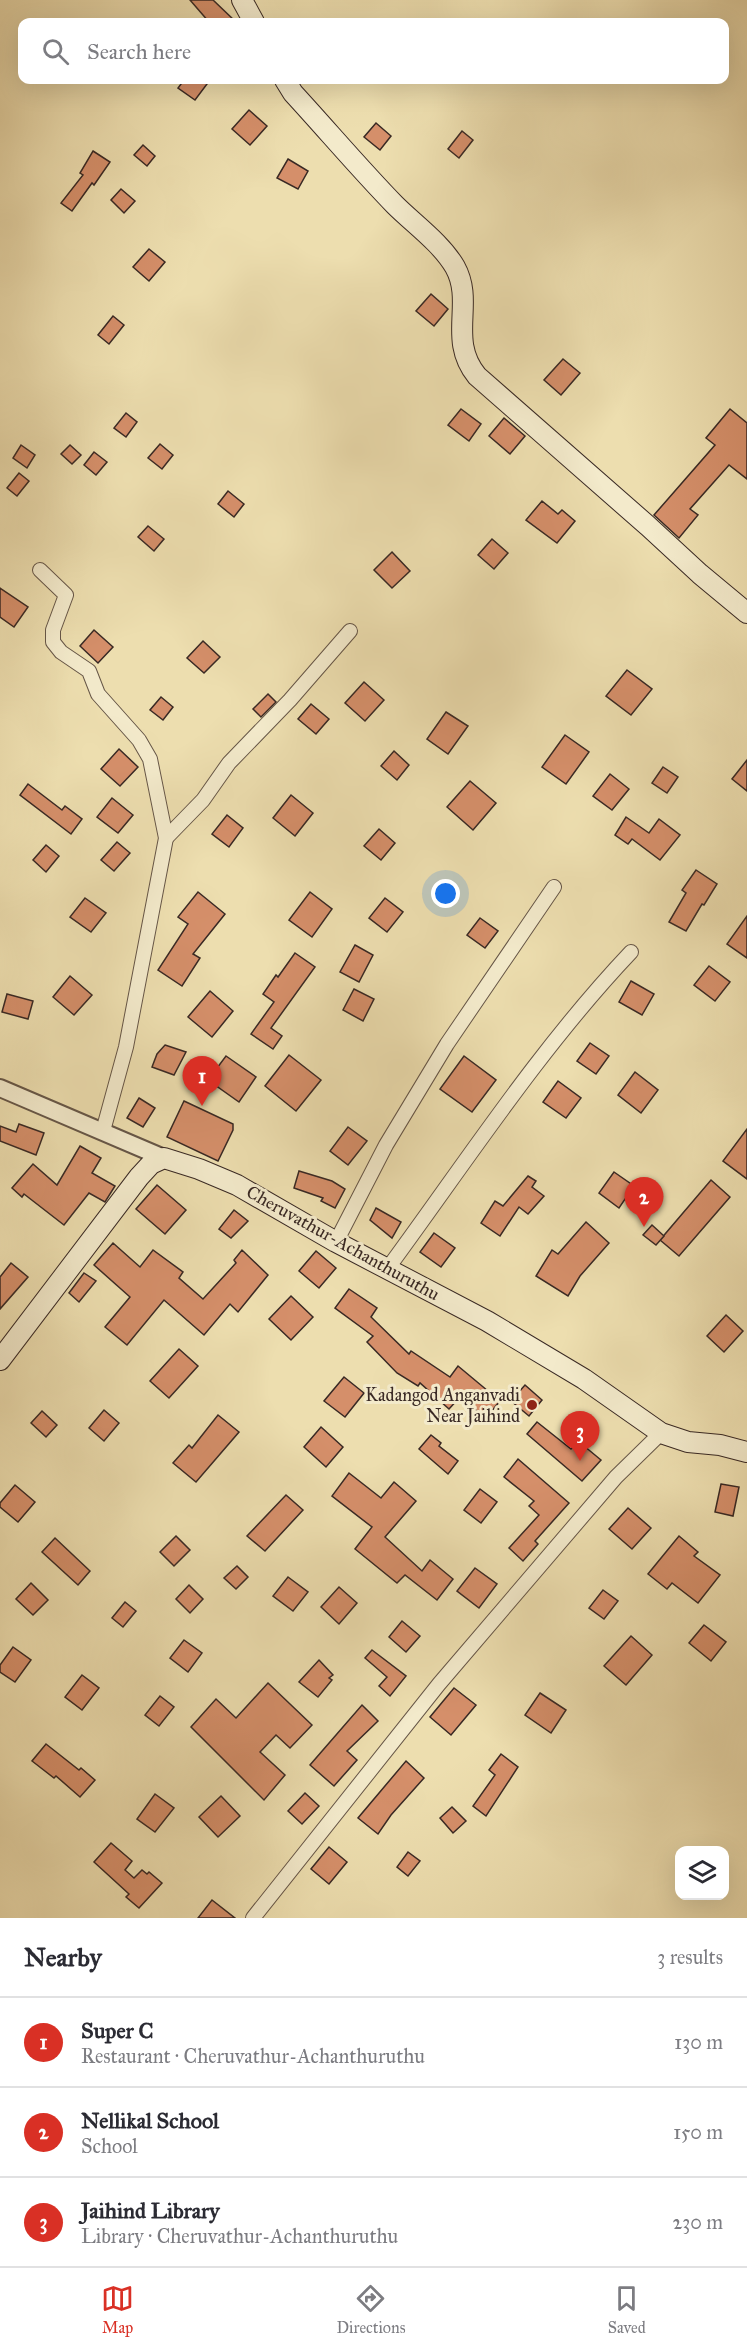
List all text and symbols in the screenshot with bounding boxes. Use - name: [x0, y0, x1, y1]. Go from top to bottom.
- search box: [18, 18, 729, 84]
- icon: search: [39, 35, 72, 68]
- text: Search here: [87, 38, 191, 65]
- your location: [431, 879, 460, 908]
- pin: 1: [182, 1056, 222, 1106]
- pin: 2: [624, 1178, 664, 1227]
- street label: Cheruvathur-Achanthuruthu: [243, 1181, 444, 1306]
- place label: Kadangod Anganvadi Near Jaihind: [365, 1384, 520, 1428]
- marker: Kadangod Anganvadi Near Jaihind: [525, 1398, 539, 1412]
- pin: 3: [560, 1412, 600, 1461]
- map controls: [675, 1846, 729, 1900]
- button: layers: [675, 1846, 729, 1900]
- text: Nearby: [24, 1941, 102, 1973]
- text: 3 results: [657, 1945, 723, 1969]
- text: Super C: [81, 2017, 154, 2044]
- text: 1: [40, 2030, 47, 2054]
- text: 130 m: [674, 2030, 723, 2054]
- text: Restaurant · Cheruvathur-Achanthuruthu: [81, 2044, 425, 2068]
- text: Nellikal School: [81, 2107, 219, 2134]
- text: 2: [39, 2120, 48, 2144]
- text: 150 m: [673, 2120, 723, 2144]
- text: School: [81, 2134, 138, 2158]
- text: Jaihind Library: [81, 2197, 220, 2224]
- text: 3: [40, 2210, 48, 2234]
- text: 230 m: [672, 2210, 723, 2234]
- text: Library · Cheruvathur-Achanthuruthu: [81, 2224, 398, 2248]
- tab: Map: [101, 2282, 134, 2337]
- tab: Directions: [336, 2282, 405, 2337]
- tab: Saved: [608, 2282, 646, 2337]

